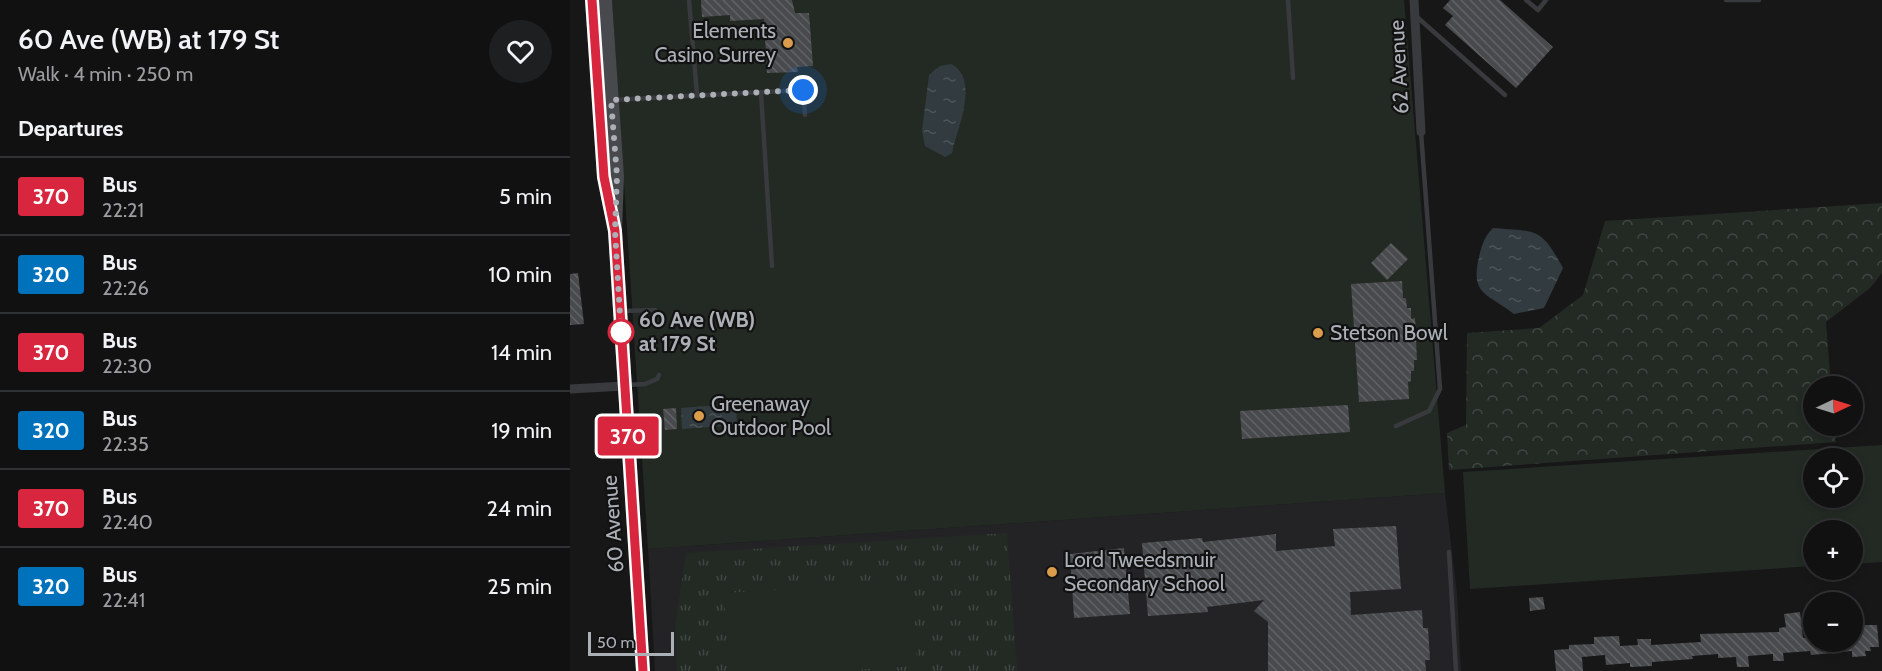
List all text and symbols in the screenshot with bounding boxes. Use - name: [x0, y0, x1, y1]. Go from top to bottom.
- place label: Elements Casino Surrey: [654, 18, 776, 67]
- street label: 62 Avenue: [1384, 19, 1413, 115]
- button: heart: [489, 20, 552, 83]
- text: 60 Ave (WB) at 179 St: [18, 22, 279, 56]
- marker: Elements Casino Surrey: [781, 36, 795, 50]
- text: Walk · 4 min · 250 m: [18, 62, 193, 86]
- your location: [788, 75, 818, 105]
- text: Departures: [18, 115, 123, 142]
- text: Bus: [102, 171, 137, 198]
- text: 5 min: [499, 183, 552, 210]
- text: 370: [33, 184, 69, 209]
- text: 22:21: [102, 198, 144, 222]
- text: Bus: [102, 249, 137, 276]
- text: 10 min: [488, 261, 552, 288]
- text: 320: [32, 262, 70, 287]
- text: 22:26: [102, 276, 149, 300]
- place label: 60 Ave (WB) at 179 St: [639, 307, 755, 356]
- marker: 60 Ave (WB) at 179 St: [608, 319, 634, 345]
- place label: Stetson Bowl: [1330, 320, 1448, 345]
- marker: Stetson Bowl: [1311, 326, 1325, 340]
- text: Bus: [102, 327, 137, 354]
- text: 14 min: [491, 339, 552, 366]
- text: 370: [33, 340, 69, 365]
- text: 22:30: [102, 354, 152, 378]
- north arrow: [1803, 376, 1863, 436]
- map controls: [1803, 376, 1863, 652]
- place label: Greenaway Outdoor Pool: [711, 391, 831, 440]
- text: Bus: [102, 405, 137, 432]
- marker: Greenaway Outdoor Pool: [692, 409, 706, 423]
- line badge: 370: [593, 416, 662, 456]
- text: 19 min: [491, 417, 552, 444]
- text: 320: [32, 418, 70, 443]
- text: 370: [610, 424, 646, 449]
- text: 22:35: [102, 432, 149, 456]
- button: locate: [1803, 448, 1863, 508]
- street label: 60 Avenue: [597, 474, 628, 574]
- text: Bus: [102, 483, 137, 510]
- text: 24 min: [487, 495, 552, 522]
- text: 370: [33, 496, 69, 521]
- text: 22:40: [102, 510, 153, 534]
- button: +: [1803, 520, 1863, 580]
- place label: Lord Tweedsmuir Secondary School: [1064, 547, 1225, 596]
- text: Bus: [102, 561, 137, 588]
- marker: Lord Tweedsmuir Secondary School: [1045, 565, 1059, 579]
- text: 25 min: [487, 573, 552, 600]
- text: 320: [32, 574, 70, 599]
- text: 22:41: [102, 588, 145, 612]
- button: −: [1803, 592, 1863, 652]
- scale bar: [588, 629, 674, 656]
- text: 50 m: [597, 633, 634, 652]

